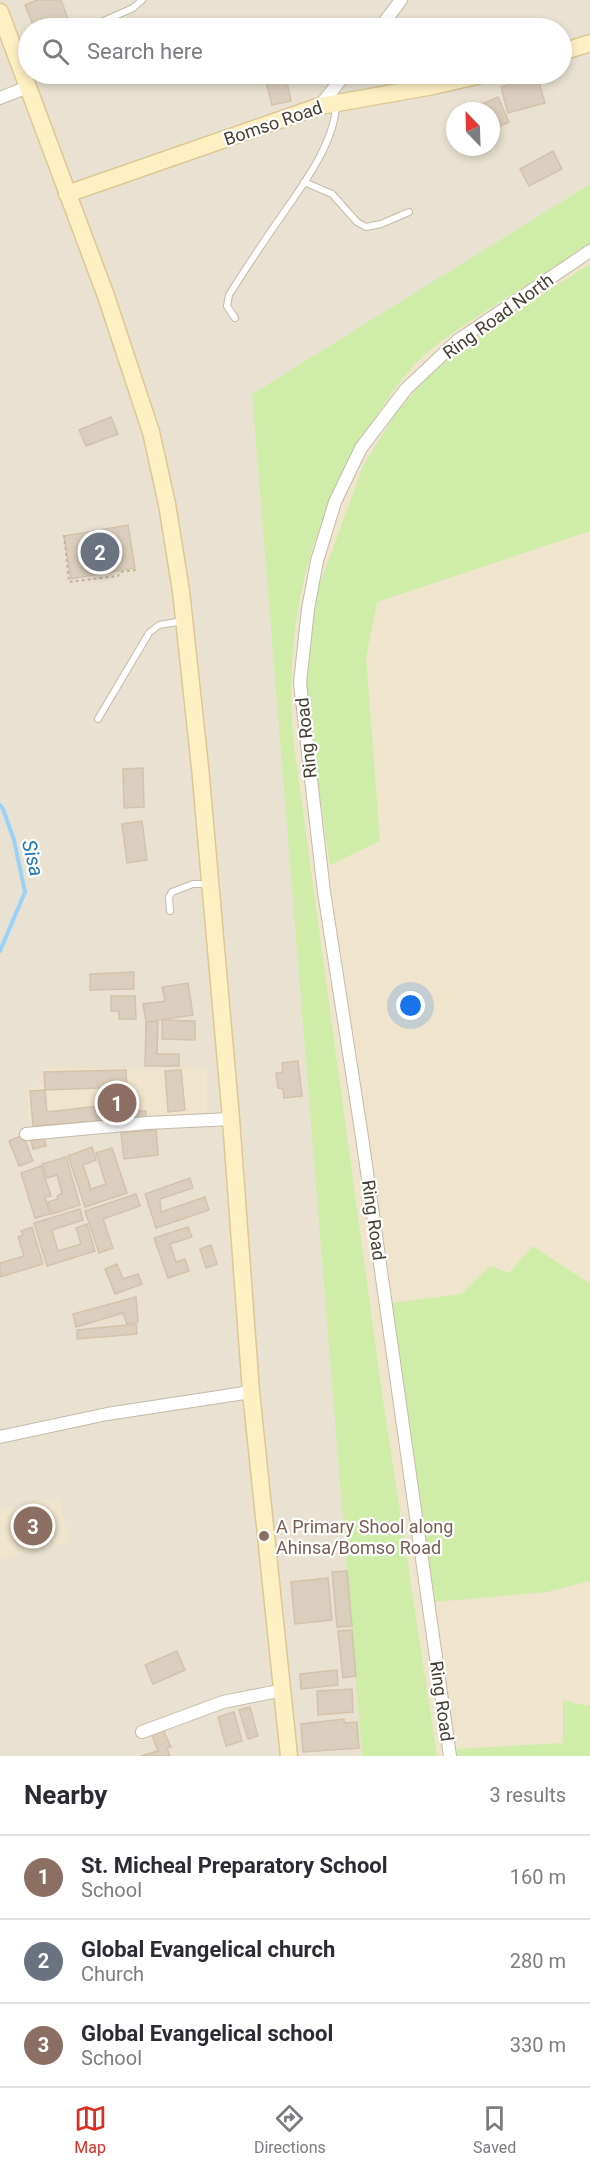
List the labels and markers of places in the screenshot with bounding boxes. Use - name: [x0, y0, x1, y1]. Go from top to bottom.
- pin: 2: [80, 530, 120, 574]
- pin: 1: [98, 1080, 136, 1126]
- pin: 3: [14, 1504, 52, 1549]
- place label: A Primary Shool along Ahinsa/Bomso Road: [276, 1516, 453, 1558]
- marker: A Primary Shool along Ahinsa/Bomso Road: [257, 1529, 271, 1543]

